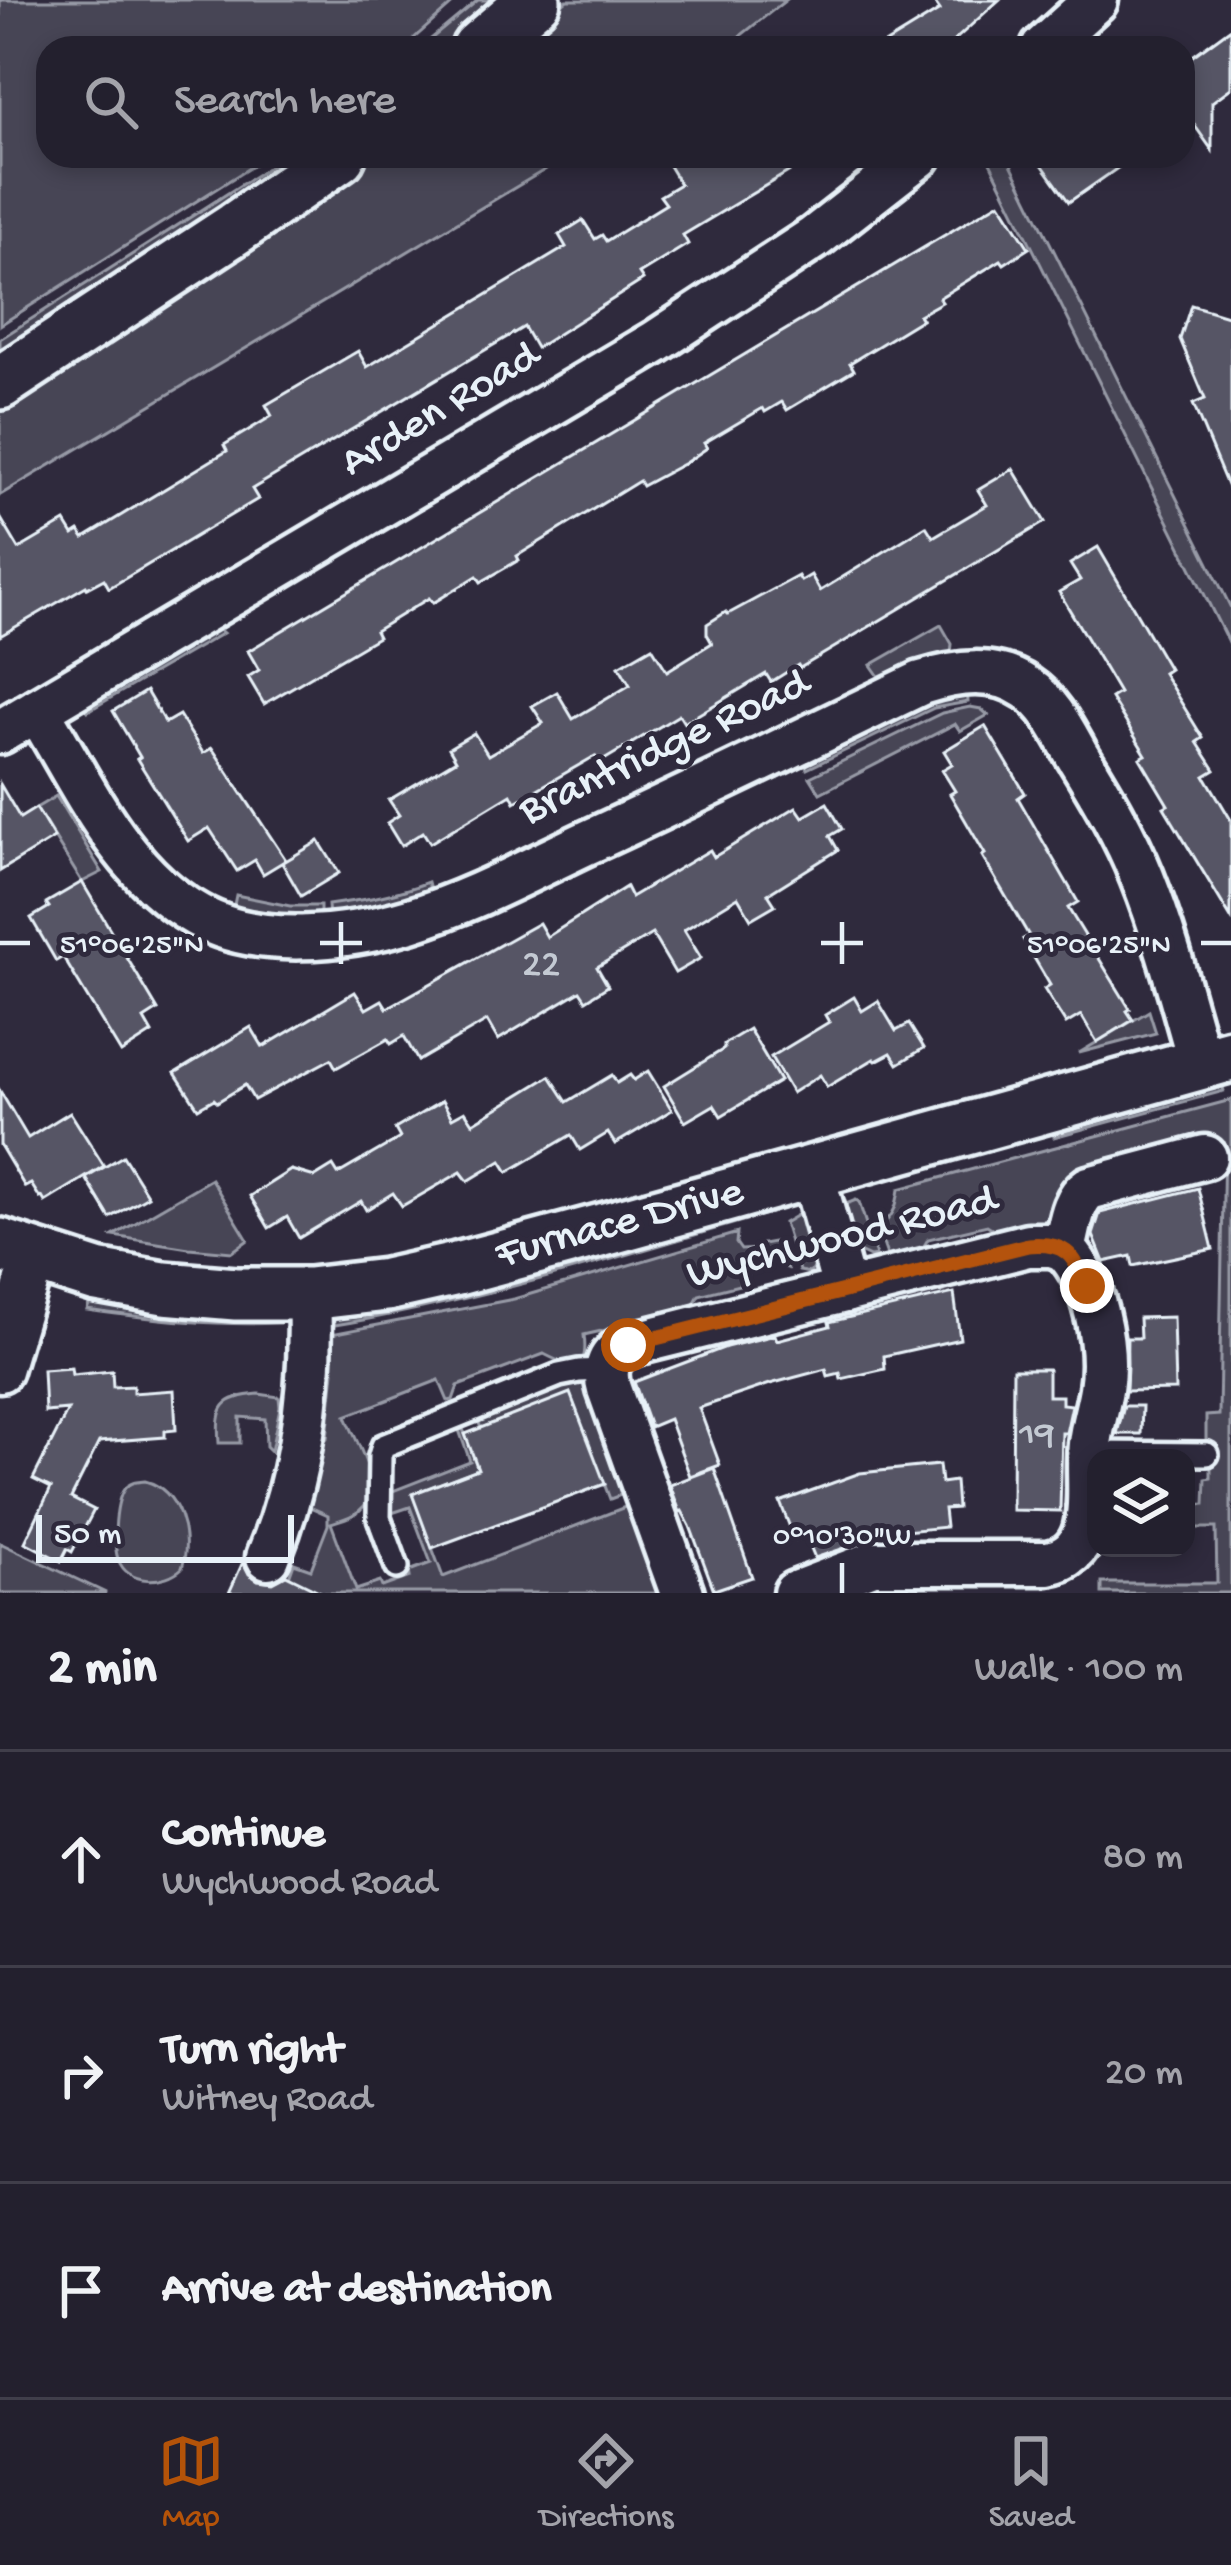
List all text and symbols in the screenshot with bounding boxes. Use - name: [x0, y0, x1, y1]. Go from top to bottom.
- search box: [36, 36, 1195, 168]
- icon: search: [78, 69, 144, 135]
- text: Search here: [174, 76, 396, 129]
- street label: Arden Road: [332, 329, 553, 491]
- street label: Brantridge Road: [511, 657, 822, 840]
- text: 51°06'25"N: [60, 930, 204, 965]
- text: 51°06'25"N: [1027, 930, 1171, 965]
- house number: 22: [522, 944, 560, 990]
- street label: Furnace Drive: [490, 1166, 750, 1284]
- street label: Wychwood Road: [682, 1174, 1006, 1303]
- route end: [1060, 1259, 1114, 1313]
- route start: [601, 1318, 655, 1372]
- house number: 19: [1018, 1414, 1055, 1460]
- map controls: [1087, 1449, 1195, 1557]
- button: layers: [1087, 1449, 1195, 1557]
- scale bar: [36, 1509, 294, 1562]
- text: 50 m: [54, 1517, 121, 1555]
- text: 0°10'30"W: [773, 1521, 911, 1556]
- text: 2 min: [48, 1641, 157, 1701]
- text: Walk · 100 m: [975, 1648, 1183, 1694]
- text: Continue: [162, 1809, 325, 1862]
- icon: ahead: [48, 1826, 114, 1892]
- text: 80 m: [1103, 1836, 1183, 1882]
- text: Wychwood Road: [162, 1862, 437, 1908]
- text: Turn right: [162, 2025, 342, 2078]
- icon: right: [48, 2042, 114, 2108]
- text: 20 m: [1105, 2052, 1183, 2098]
- text: Witney Road: [162, 2078, 372, 2124]
- icon: arrive: [48, 2258, 114, 2324]
- text: Arrive at destination: [162, 2264, 551, 2317]
- tab: Map: [158, 2428, 224, 2538]
- tab: Directions: [539, 2428, 673, 2538]
- tab: Saved: [989, 2428, 1073, 2538]

